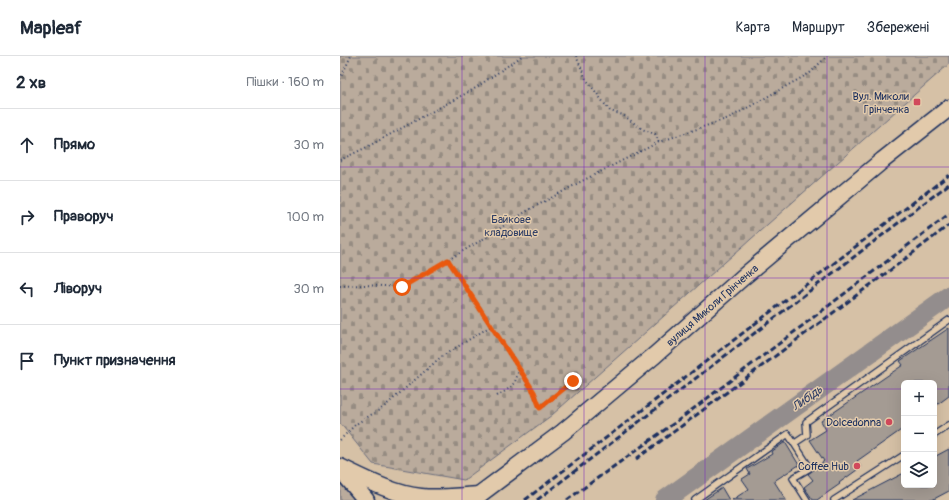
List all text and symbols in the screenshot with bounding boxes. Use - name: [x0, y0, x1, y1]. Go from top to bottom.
- text: Mapleaf: [20, 16, 82, 40]
- text: Карта: [735, 19, 770, 36]
- text: Маршрут: [792, 19, 845, 36]
- text: Збережені: [867, 19, 929, 36]
- text: 2 хв: [16, 72, 46, 93]
- text: Пішки · 160 m: [246, 74, 324, 90]
- place label: Вул. Миколи Грінченка: [852, 90, 909, 116]
- marker: Вул. Миколи Грінченка: [912, 97, 922, 107]
- icon: ahead: [16, 134, 38, 156]
- text: Прямо: [54, 135, 95, 154]
- text: 30 m: [294, 137, 324, 153]
- icon: right: [16, 206, 38, 228]
- text: Праворуч: [54, 207, 114, 226]
- text: 100 m: [287, 209, 324, 225]
- park label: Байкове кладовище: [484, 213, 538, 239]
- street label: вулиця Миколи Грінченка: [664, 262, 761, 349]
- icon: left: [16, 278, 38, 300]
- route start: [393, 278, 411, 296]
- text: Ліворуч: [54, 279, 102, 298]
- text: 30 m: [294, 281, 324, 297]
- icon: arrive: [16, 350, 38, 372]
- text: Пункт призначення: [54, 351, 175, 370]
- route end: [564, 372, 582, 390]
- map controls: [901, 380, 937, 488]
- button: +: [901, 380, 937, 416]
- water label: Либідь: [789, 382, 826, 415]
- place label: Dolcedonna: [826, 416, 881, 429]
- button: −: [901, 416, 937, 452]
- marker: Dolcedonna: [884, 417, 894, 427]
- button: layers: [901, 452, 937, 488]
- place label: Coffee Hub: [798, 460, 849, 473]
- marker: Coffee Hub: [852, 461, 862, 471]

